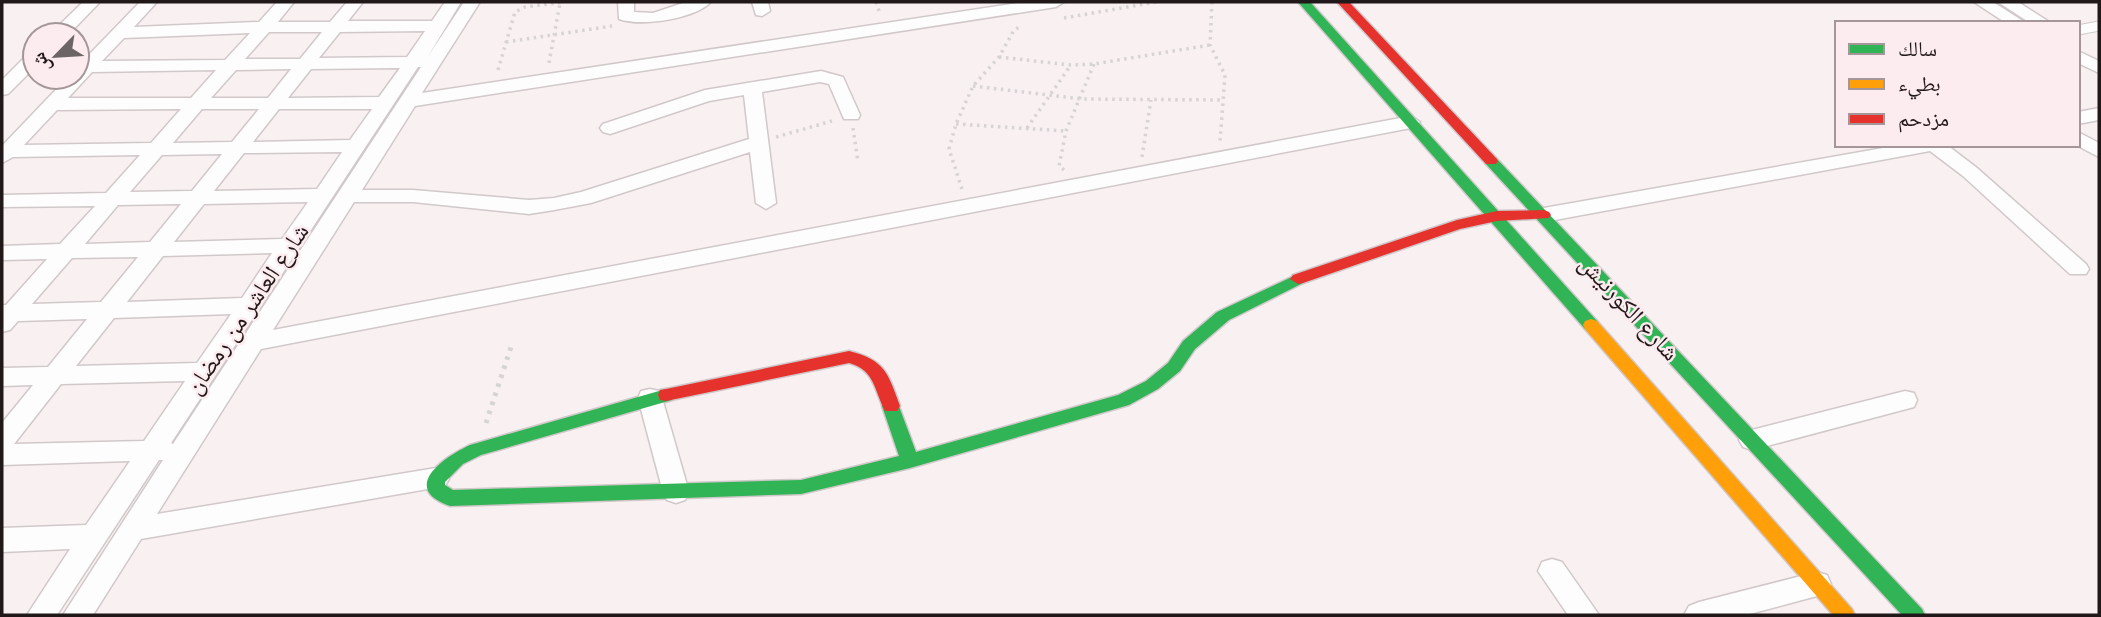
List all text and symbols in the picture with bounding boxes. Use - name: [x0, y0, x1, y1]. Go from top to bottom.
- north arrow: [21, 21, 91, 91]
- legend: [1835, 21, 2080, 147]
- text: سالك: [1898, 33, 1937, 61]
- text: ش: [24, 49, 56, 78]
- text: بطيء: [1898, 68, 1941, 100]
- text: مزدحم: [1898, 103, 1949, 133]
- street label: شارع العاشر من رمضان: [176, 216, 315, 400]
- street label: شارع الكورنيش: [1572, 247, 1688, 367]

